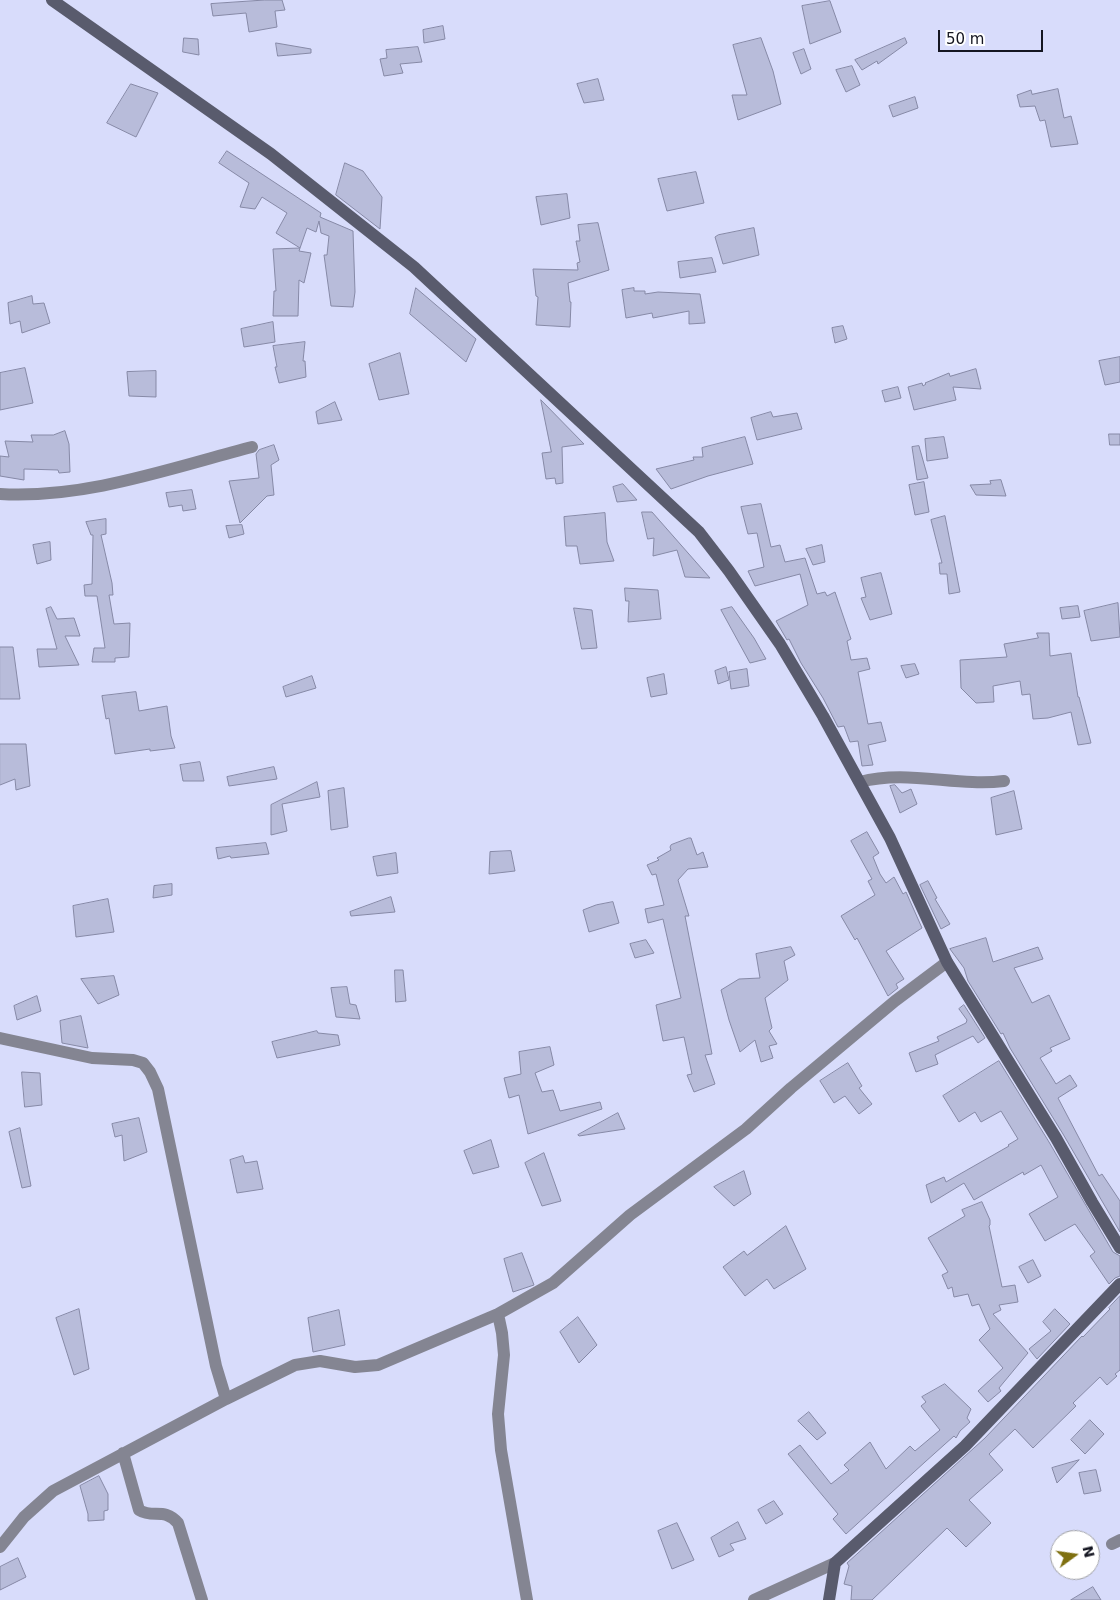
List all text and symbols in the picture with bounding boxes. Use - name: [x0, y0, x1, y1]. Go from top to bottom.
- scale bar: [940, 20, 1045, 52]
- text: 50 m: [946, 30, 984, 48]
- north arrow: [1050, 1530, 1100, 1580]
- text: N: [1079, 1544, 1098, 1559]

